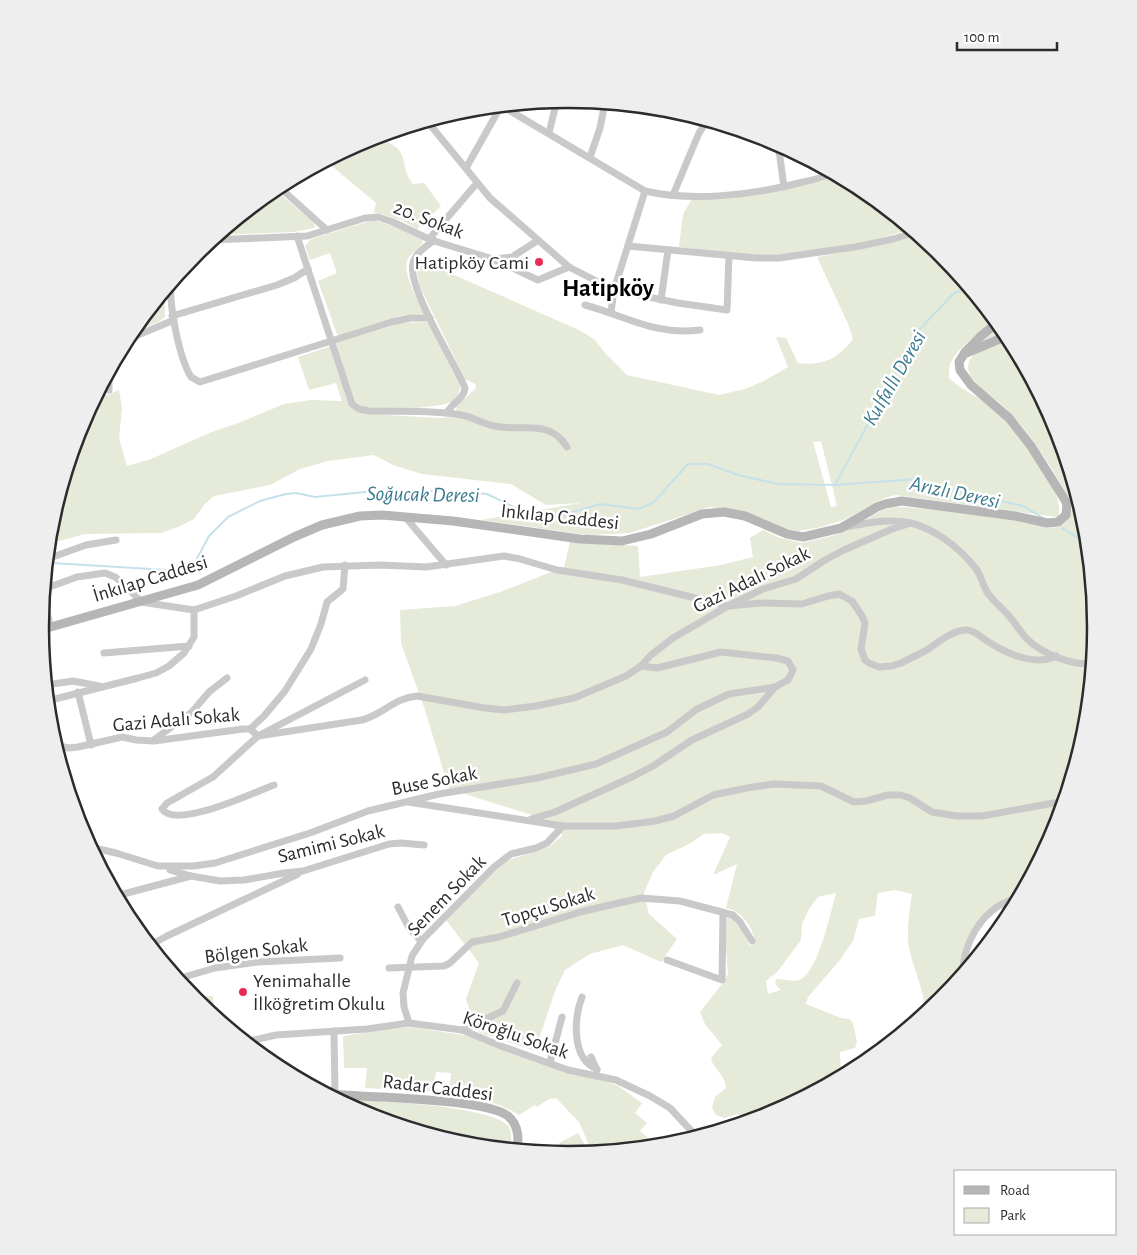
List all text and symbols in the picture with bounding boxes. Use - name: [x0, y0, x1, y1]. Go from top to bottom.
- scale bar: [957, 20, 1057, 52]
- text: 100 m: [964, 30, 999, 45]
- street label: 20. Sokak: [391, 197, 467, 242]
- place label: Hatipköy Cami: [415, 253, 529, 273]
- marker: Hatipköy Cami: [533, 256, 545, 268]
- district label: Hatipköy: [562, 276, 655, 301]
- water label: Kulfallı Deresi: [859, 327, 930, 429]
- water label: Arızlı Deresi: [907, 473, 1002, 512]
- water label: Soğucak Deresi: [366, 483, 480, 506]
- street label: İnkılap Caddesi: [500, 501, 620, 533]
- street label: Gazi Adalı Sokak: [690, 543, 813, 617]
- street label: İnkılap Caddesi: [91, 552, 210, 606]
- street label: Gazi Adalı Sokak: [112, 704, 240, 736]
- street label: Buse Sokak: [390, 763, 479, 799]
- street label: Samimi Sokak: [276, 821, 387, 867]
- street label: Senem Sokak: [404, 852, 490, 940]
- street label: Topçu Sokak: [500, 883, 597, 930]
- street label: Bölgen Sokak: [203, 935, 309, 967]
- place label: Yenimahalle İlköğretim Okulu: [253, 971, 385, 1014]
- marker: Yenimahalle İlköğretim Okulu: [237, 986, 249, 998]
- street label: Köroğlu Sokak: [460, 1008, 571, 1062]
- street label: Radar Caddesi: [382, 1071, 494, 1105]
- legend: [954, 1170, 1117, 1235]
- text: Road: [1000, 1183, 1030, 1198]
- text: Park: [1000, 1208, 1026, 1223]

